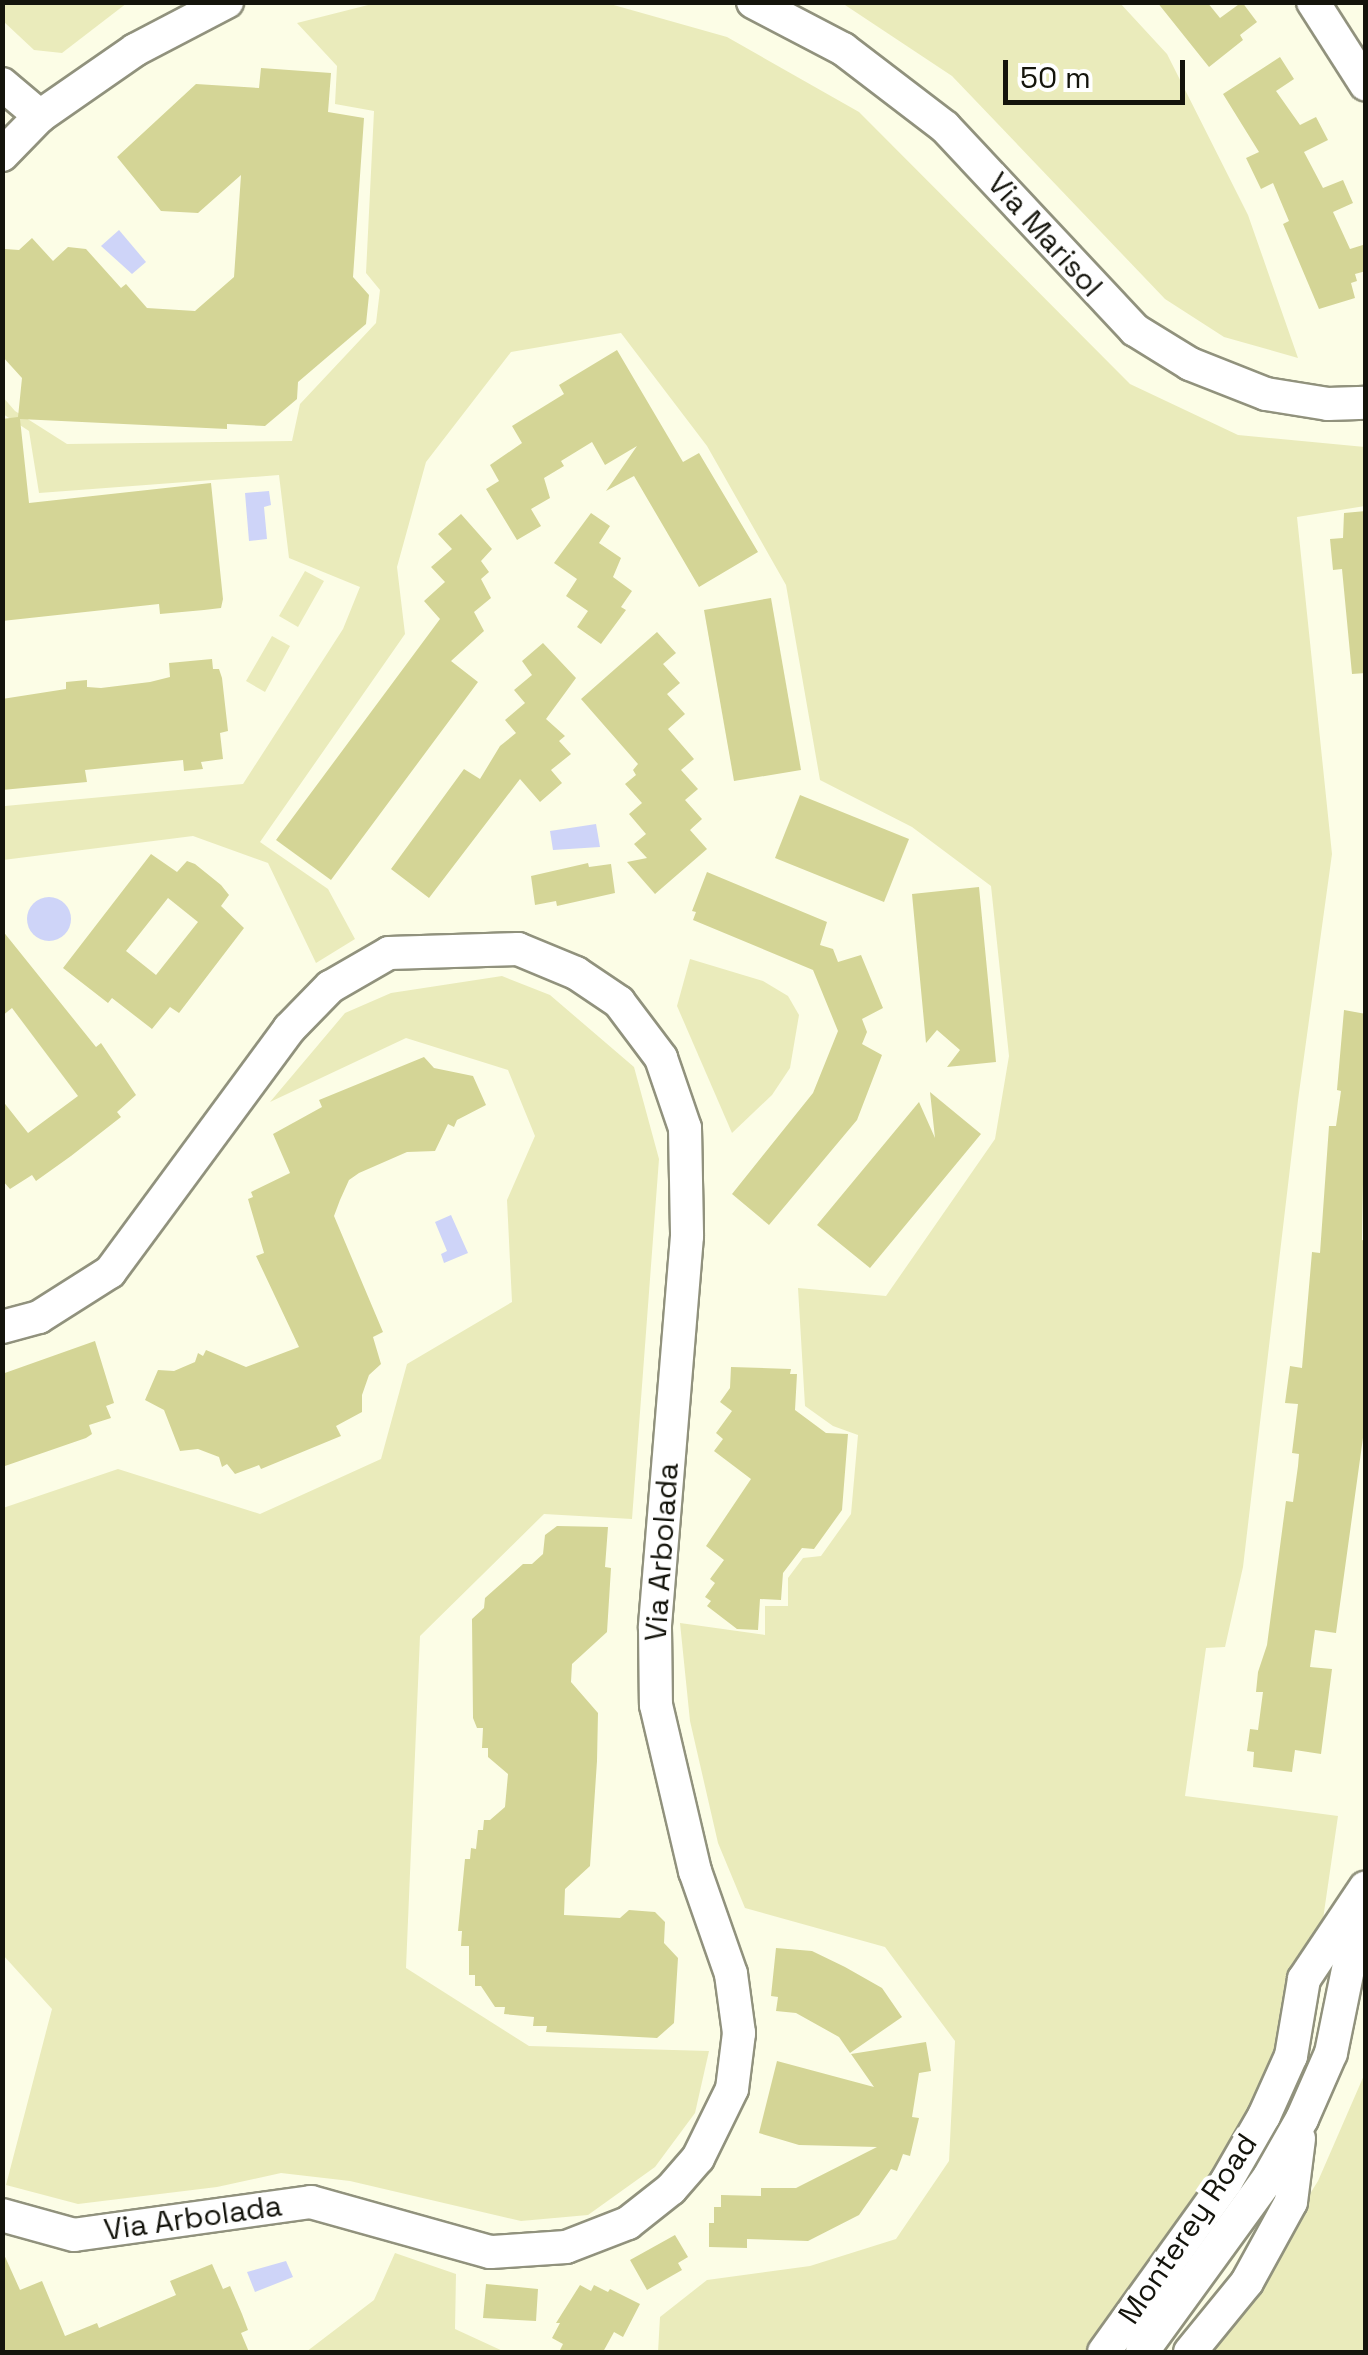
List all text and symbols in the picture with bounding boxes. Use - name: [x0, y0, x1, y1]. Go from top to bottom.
- scale bar: [1008, 40, 1190, 102]
- text: 50 m: [1020, 58, 1091, 97]
- street label: Via Marisol: [980, 166, 1110, 304]
- street label: Via Arbolada: [638, 1461, 686, 1643]
- street label: Monterey Road: [1111, 2127, 1265, 2331]
- street label: Via Arbolada: [102, 2188, 284, 2248]

